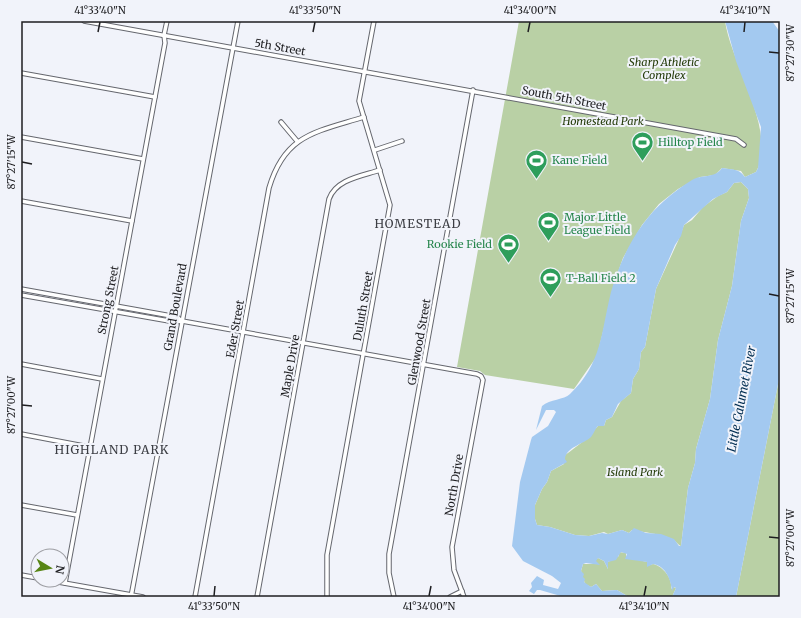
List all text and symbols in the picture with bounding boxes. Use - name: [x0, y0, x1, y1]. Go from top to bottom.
- text: 41°33'40"N: [74, 4, 126, 17]
- text: 41°33'50"N: [289, 4, 341, 17]
- text: 41°34'00"N: [504, 4, 557, 17]
- text: 41°34'10"N: [720, 4, 771, 17]
- text: 87°27'30"W: [784, 23, 797, 82]
- street label: 5th Street: [253, 36, 307, 58]
- park label: Sharp Athletic Complex: [629, 55, 699, 82]
- street label: South 5th Street: [521, 83, 608, 113]
- park label: Homestead Park: [561, 114, 644, 128]
- sports icon: Hilltop Field: [630, 129, 656, 162]
- text: 87°27'15"W: [5, 133, 18, 190]
- place label: Hilltop Field: [658, 135, 723, 149]
- sports icon: Kane Field: [524, 147, 550, 180]
- place label: Kane Field: [552, 153, 608, 167]
- sports icon: Major Little League Field: [535, 210, 561, 243]
- place label: Major Little League Field: [564, 210, 631, 237]
- district label: HOMESTEAD: [374, 216, 462, 231]
- sports icon: Rookie Field: [495, 231, 521, 264]
- place label: Rookie Field: [427, 237, 492, 251]
- street label: Grand Boulevard: [160, 262, 190, 352]
- street label: Strong Street: [94, 264, 122, 336]
- sports icon: T-Ball Field 2: [538, 265, 564, 298]
- text: 87°27'15"W: [784, 267, 797, 324]
- street label: Duluth Street: [350, 269, 376, 342]
- place label: T-Ball Field 2: [566, 271, 636, 285]
- street label: Glenwood Street: [405, 297, 434, 386]
- street label: Eder Street: [223, 298, 247, 359]
- street label: Maple Drive: [278, 333, 302, 399]
- water label: Little Calumet River: [723, 344, 759, 453]
- text: 87°27'00"W: [5, 375, 18, 434]
- district label: HIGHLAND PARK: [55, 442, 169, 457]
- street label: North Drive: [442, 453, 466, 517]
- park label: Island Park: [607, 465, 663, 479]
- text: 87°27'00"W: [784, 508, 797, 567]
- north arrow: [30, 548, 70, 588]
- text: N: [52, 564, 67, 576]
- text: 41°33'50"N: [188, 600, 240, 613]
- text: 41°34'00"N: [403, 600, 456, 613]
- text: 41°34'10"N: [619, 600, 670, 613]

